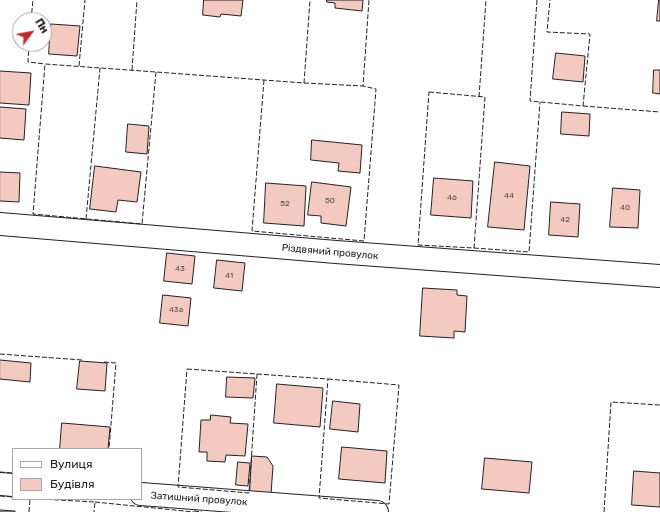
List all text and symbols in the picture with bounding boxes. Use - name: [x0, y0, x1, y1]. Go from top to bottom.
- north arrow: [12, 12, 52, 52]
- text: Пн: [32, 16, 51, 36]
- house number: 44: [504, 191, 514, 201]
- house number: 46: [447, 193, 457, 203]
- house number: 50: [325, 196, 335, 206]
- house number: 52: [280, 199, 290, 209]
- house number: 40: [620, 203, 630, 213]
- house number: 42: [560, 215, 570, 225]
- street label: Різдвяний провулок: [281, 242, 379, 262]
- house number: 43: [175, 264, 185, 274]
- house number: 41: [225, 271, 233, 281]
- house number: 43а: [169, 305, 183, 315]
- legend: [12, 448, 142, 500]
- text: Вулиця: [50, 457, 92, 471]
- text: Будівля: [50, 477, 95, 491]
- street label: Затишний провулок: [150, 490, 248, 508]

